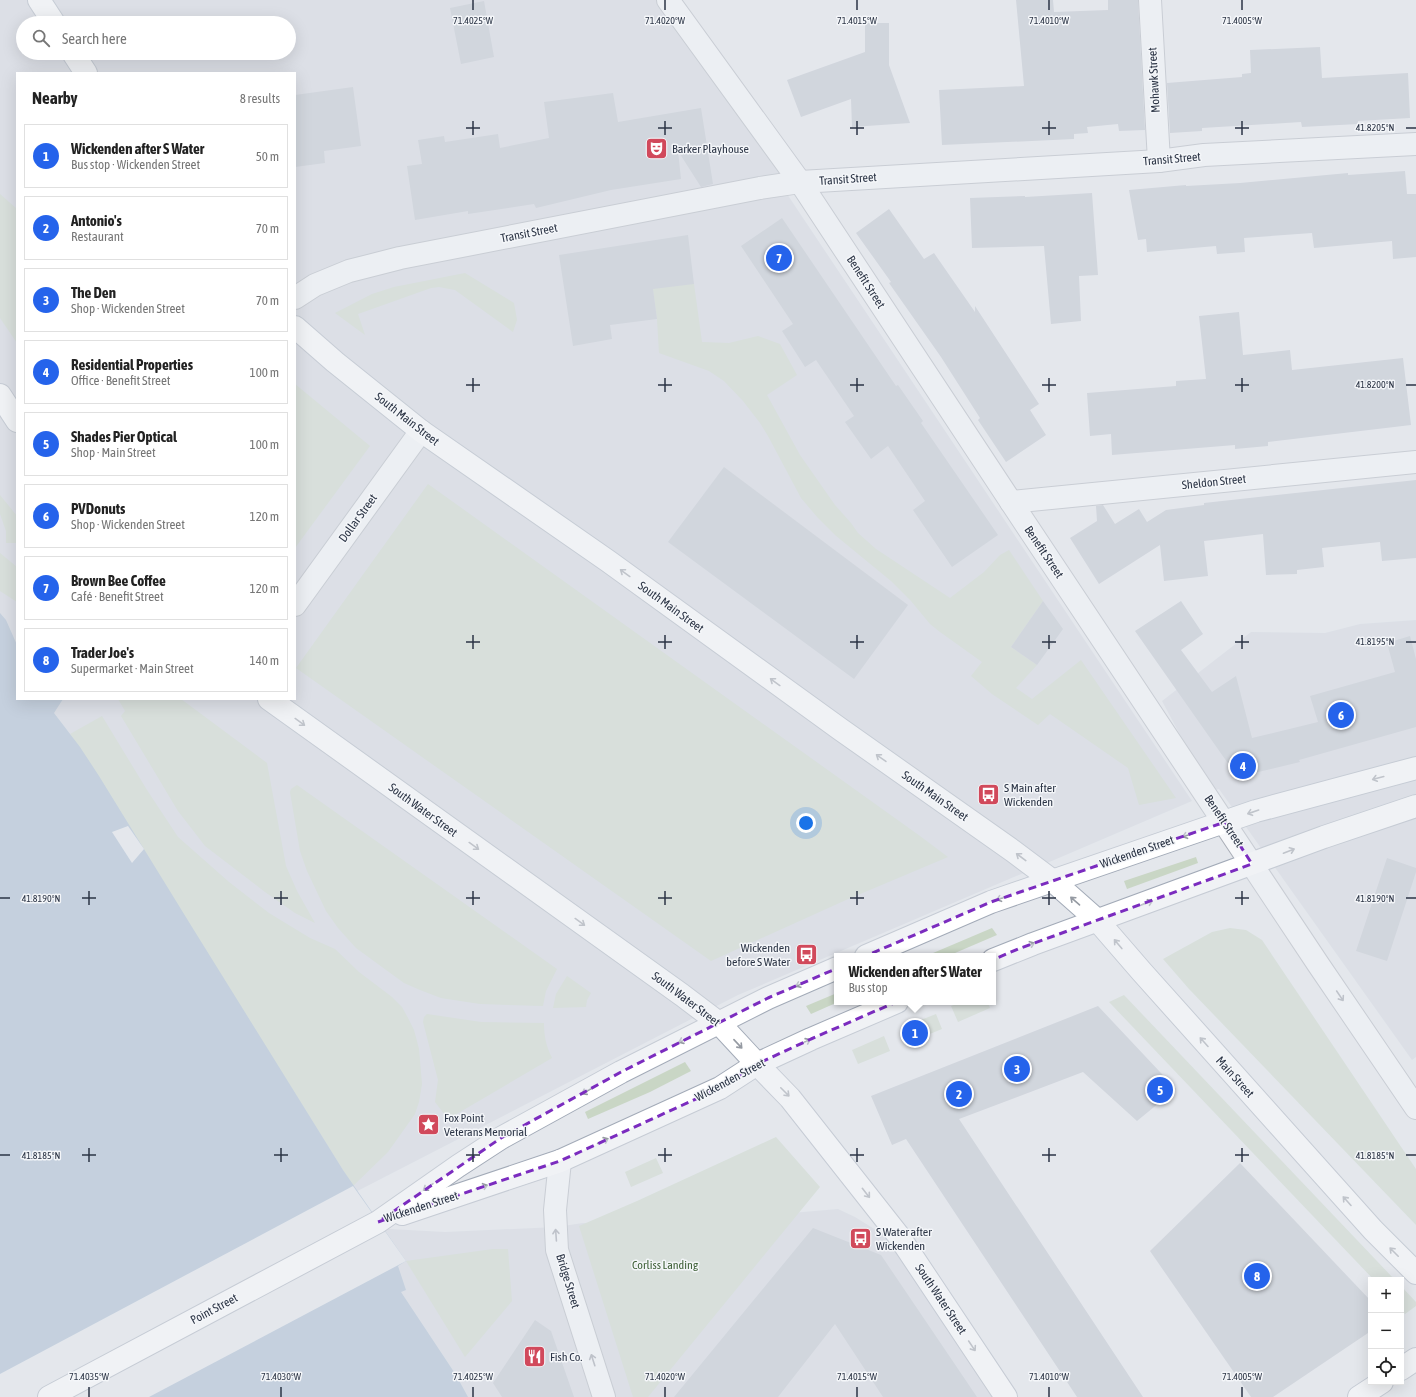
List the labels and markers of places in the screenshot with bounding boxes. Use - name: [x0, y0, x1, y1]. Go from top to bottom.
- theatre icon: Barker Playhouse: [643, 136, 669, 162]
- place label: Barker Playhouse: [672, 142, 749, 156]
- pin: 7: [766, 243, 792, 273]
- pin: 6: [1328, 700, 1354, 730]
- pin: 4: [1230, 751, 1256, 781]
- place label: S Main after Wickenden: [1004, 781, 1056, 809]
- bus stop icon: S Main after Wickenden: [976, 782, 1002, 808]
- place label: Wickenden before S Water: [726, 941, 790, 969]
- bus stop icon: Wickenden before S Water: [793, 942, 819, 968]
- pin: 1: [902, 1018, 928, 1048]
- pin: 3: [1004, 1054, 1030, 1084]
- pin: 5: [1147, 1075, 1173, 1105]
- pin: 2: [946, 1079, 972, 1109]
- place label: Fox Point Veterans Memorial: [444, 1111, 528, 1139]
- place icon: Fox Point Veterans Memorial: [416, 1112, 442, 1138]
- place label: S Water after Wickenden: [876, 1225, 932, 1253]
- bus stop icon: S Water after Wickenden: [848, 1226, 874, 1252]
- pin: 8: [1244, 1261, 1270, 1291]
- restaurant icon: Fish Co.: [522, 1344, 548, 1370]
- place label: Fish Co.: [550, 1350, 582, 1364]

